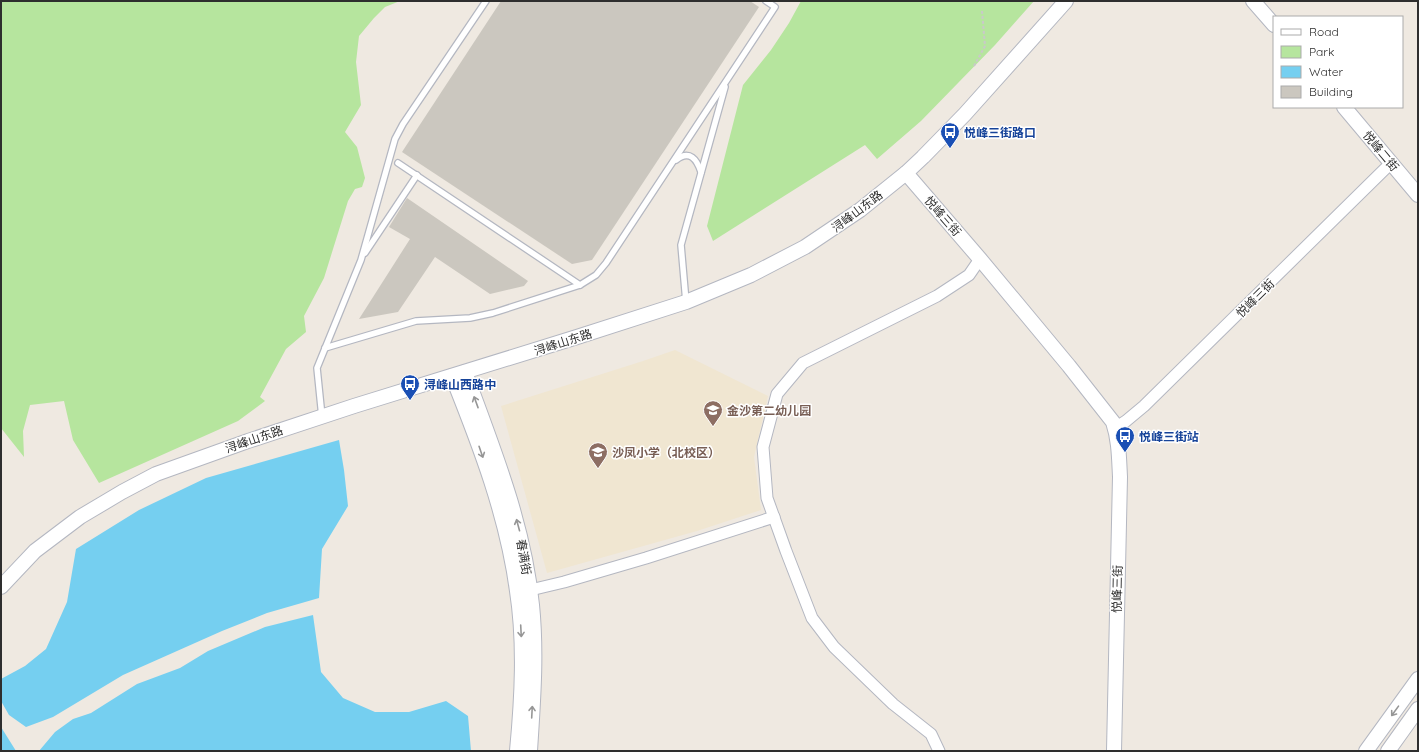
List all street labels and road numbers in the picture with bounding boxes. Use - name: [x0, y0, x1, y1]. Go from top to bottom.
- street label: 悦峰二街: [1360, 128, 1402, 174]
- street label: 浔峰山东路: [829, 187, 885, 235]
- street label: 悦峰三街: [922, 193, 964, 239]
- street label: 悦峰三街: [1233, 276, 1277, 320]
- street label: 浔峰山东路: [532, 326, 594, 358]
- street label: 浔峰山东路: [223, 422, 285, 456]
- street label: 春满街: [513, 538, 535, 576]
- street label: 悦峰三街: [1109, 565, 1125, 613]

